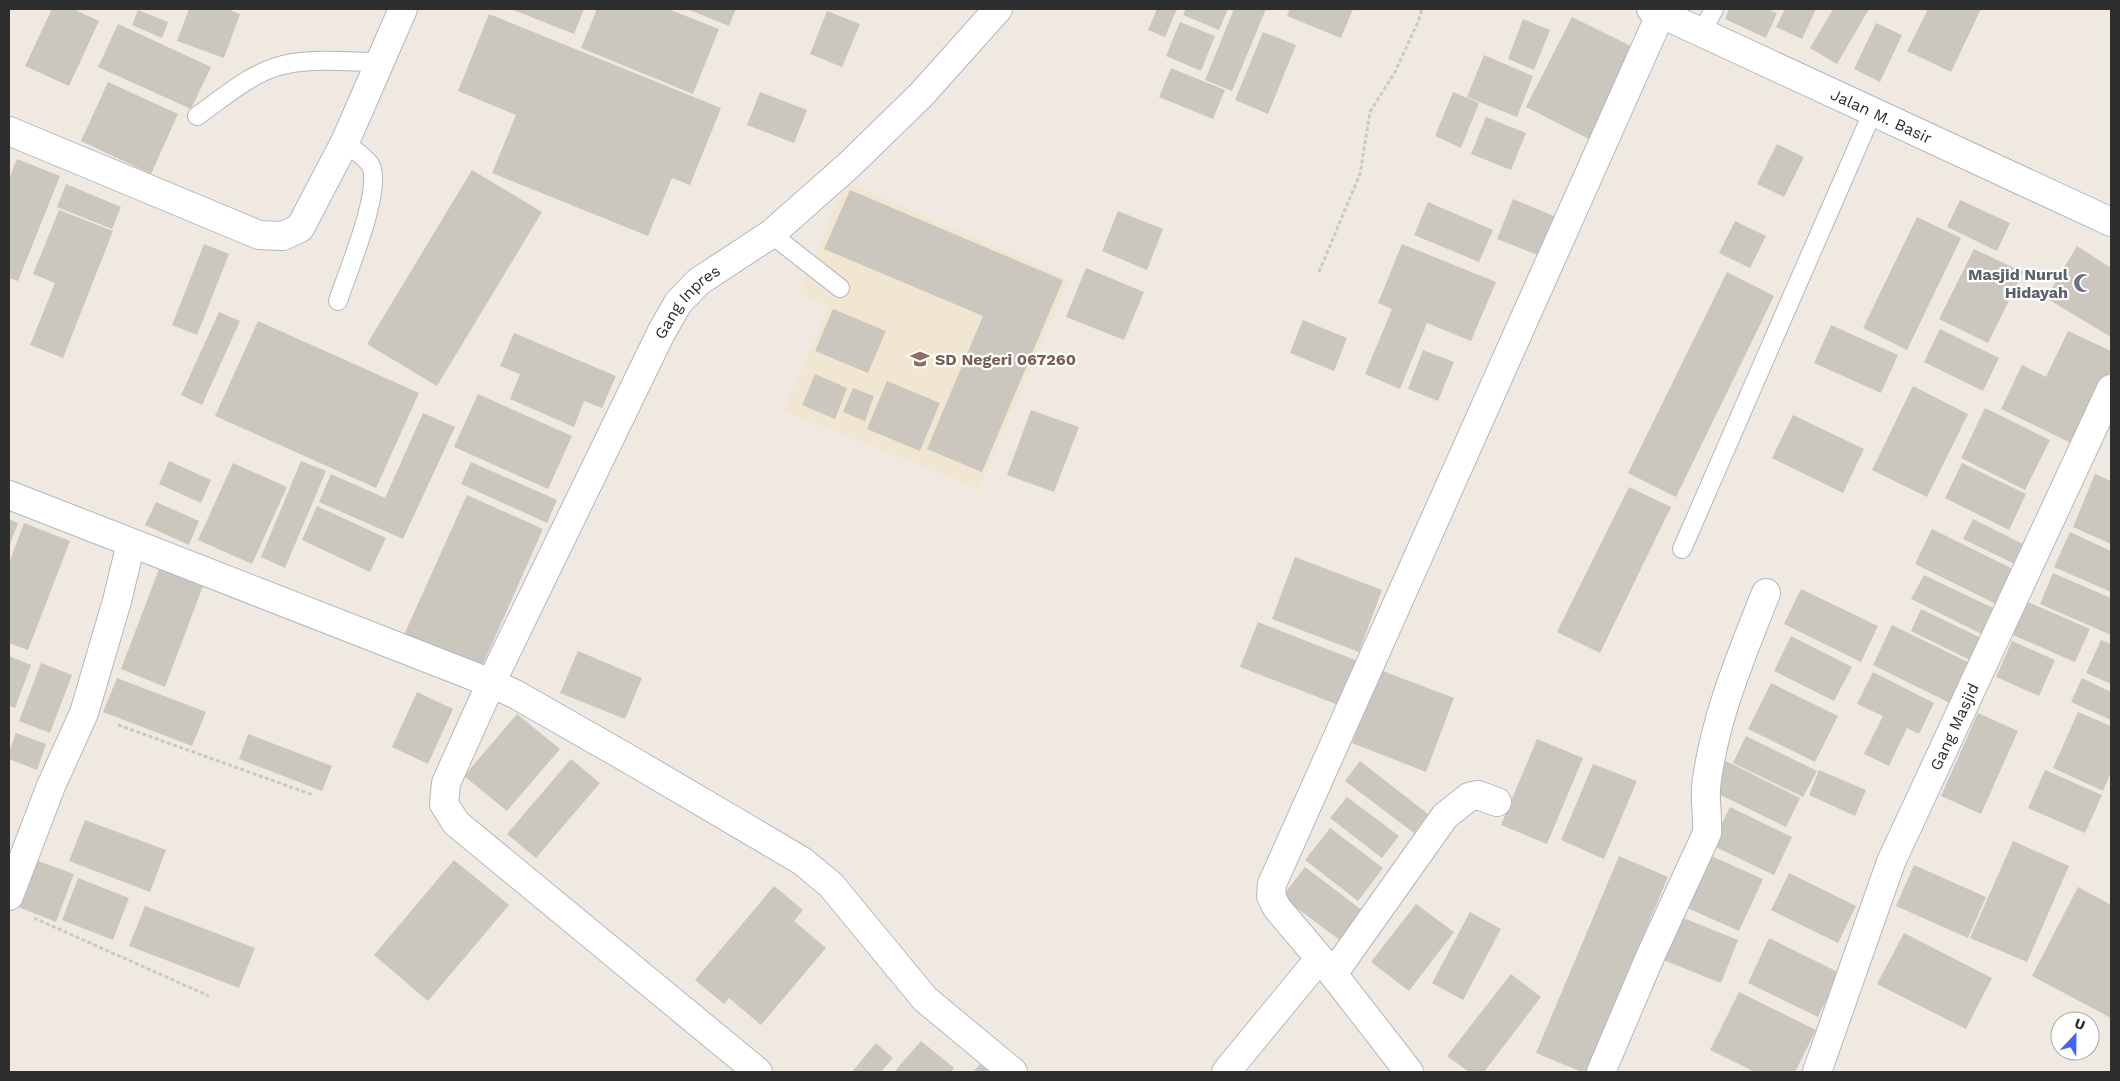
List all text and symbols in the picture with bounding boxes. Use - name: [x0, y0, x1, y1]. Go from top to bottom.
- street label: Jalan M. Basir: [1828, 85, 1935, 148]
- street label: Gang Inpres: [651, 261, 724, 343]
- place label: Masjid Nurul Hidayah: [1968, 265, 2069, 302]
- mosque icon: Masjid Nurul Hidayah: [2072, 272, 2094, 294]
- school or university icon: SD Negeri 067260: [909, 348, 931, 370]
- place label: SD Negeri 067260: [935, 350, 1076, 369]
- street label: Gang Masjid: [1926, 680, 1983, 774]
- north arrow: [2050, 1011, 2100, 1061]
- text: U: [2072, 1015, 2088, 1033]

